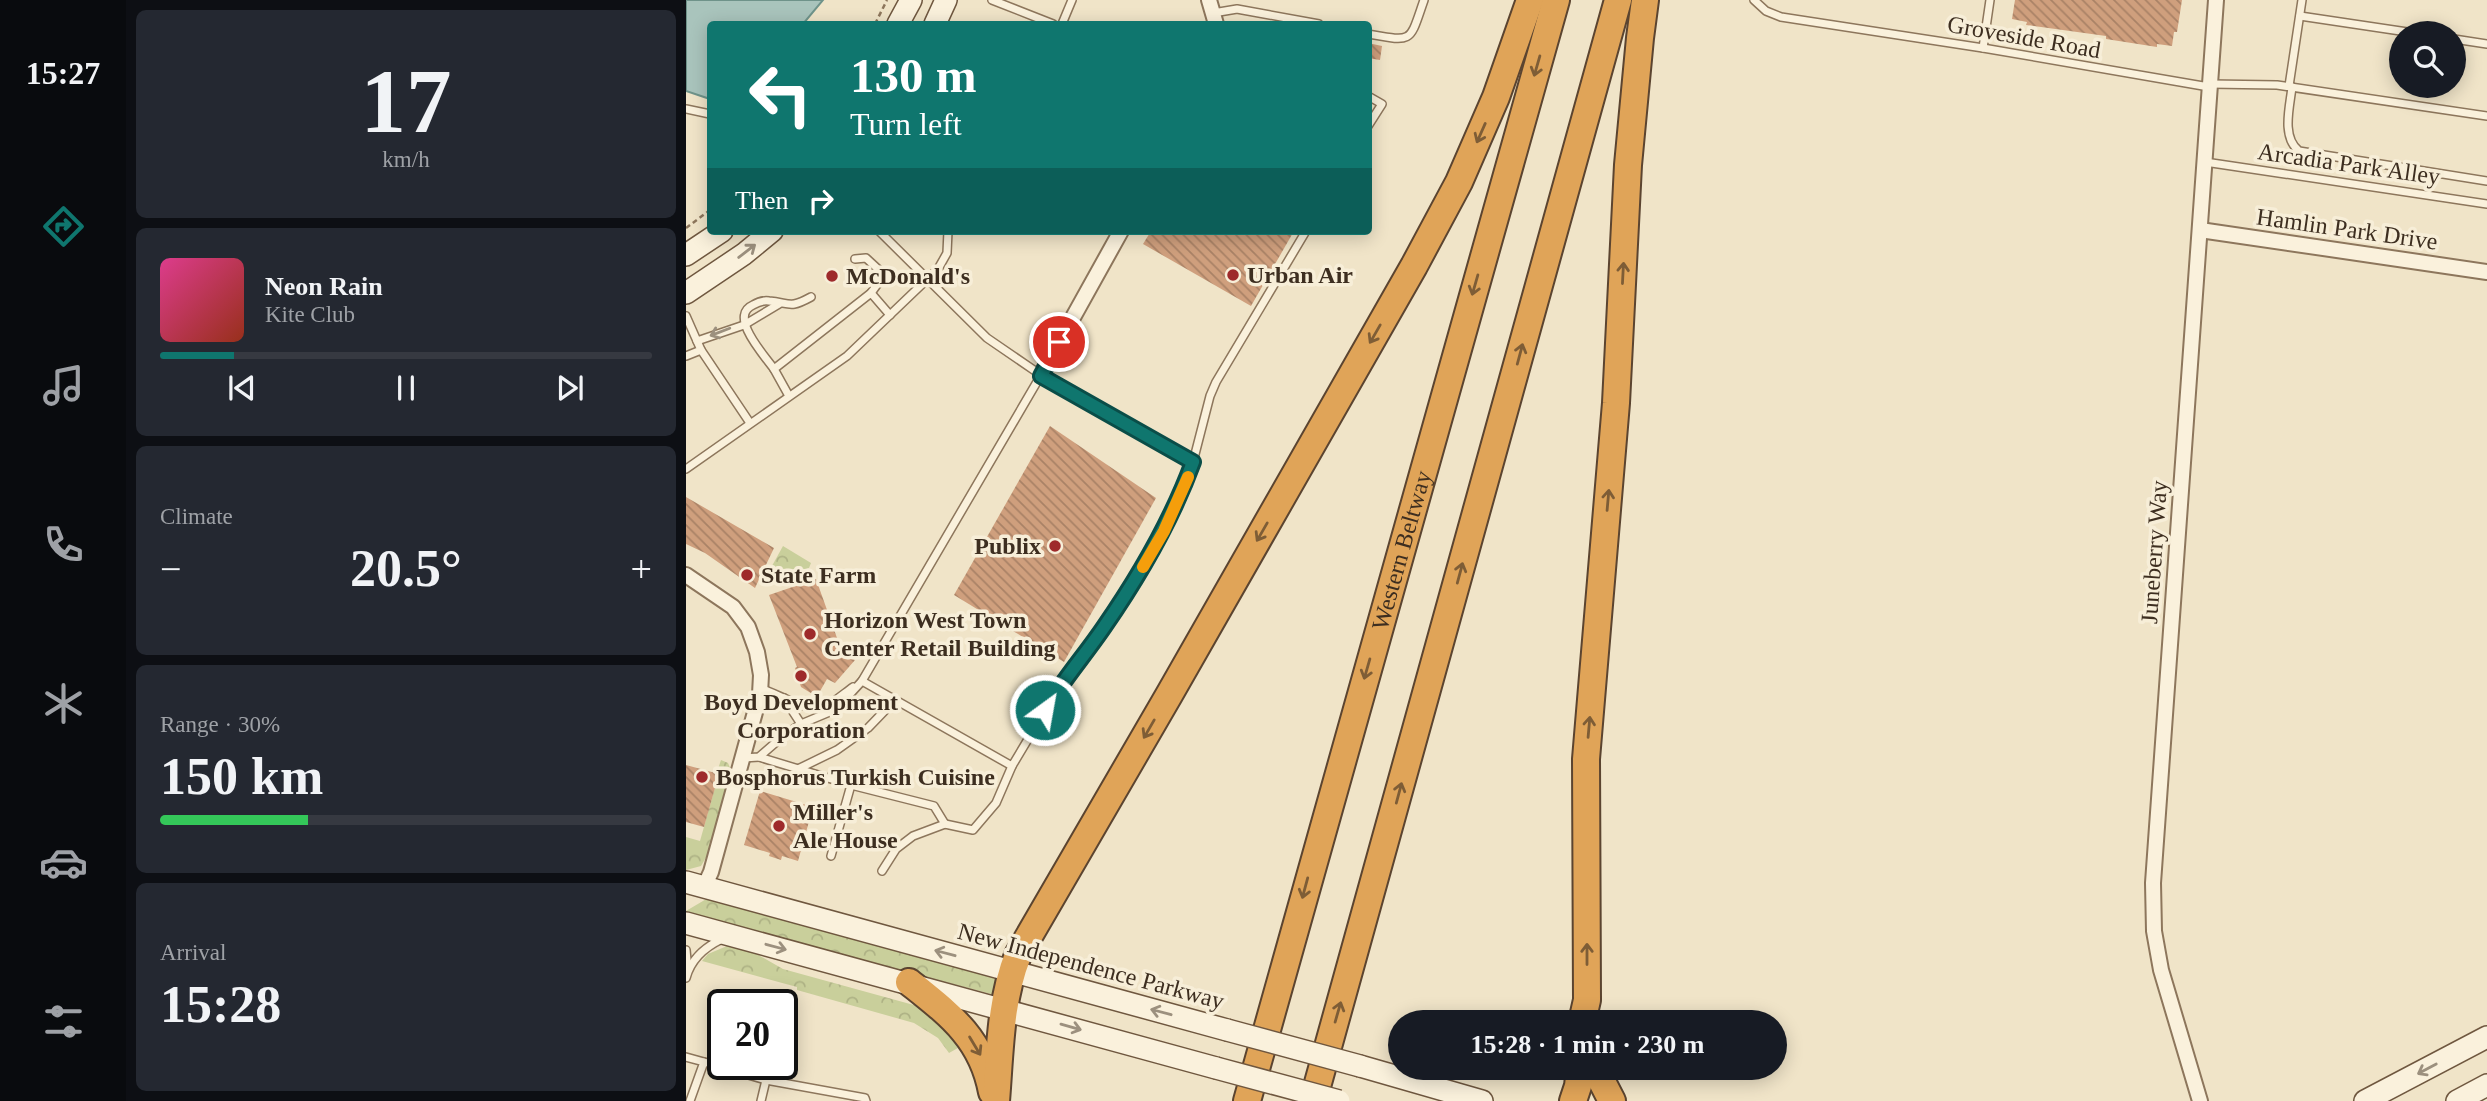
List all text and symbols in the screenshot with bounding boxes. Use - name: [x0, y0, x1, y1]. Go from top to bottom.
- street label: Groveside Road: [1945, 11, 2103, 63]
- map controls: [2389, 21, 2466, 98]
- button: search: [2389, 21, 2466, 98]
- text: 130 m: [850, 48, 977, 103]
- icon: left: [735, 49, 826, 140]
- text: 17: [361, 51, 452, 152]
- one-way arrow: [1530, 54, 1543, 76]
- text: 15:27: [26, 55, 100, 91]
- text: Turn left: [850, 106, 962, 142]
- one-way arrow: [1474, 122, 1487, 143]
- street label: Arcadia Park Alley: [2256, 138, 2442, 190]
- text: km/h: [382, 147, 430, 172]
- icon: right: [802, 182, 840, 220]
- text: Then: [735, 186, 788, 215]
- icon: directions: [39, 202, 88, 251]
- street label: Hamlin Park Drive: [2255, 203, 2439, 255]
- one-way arrow: [737, 244, 755, 259]
- place label: Urban Air: [1247, 262, 1353, 288]
- one-way arrow: [1617, 262, 1630, 285]
- place label: McDonald's: [846, 263, 970, 289]
- marker: Urban Air: [1225, 267, 1241, 283]
- marker: McDonald's: [824, 268, 840, 284]
- text: Neon Rain: [265, 272, 383, 301]
- one-way arrow: [1468, 273, 1481, 295]
- text: Kite Club: [265, 302, 355, 327]
- pin: [1029, 312, 1089, 372]
- icon: arrive: [1040, 323, 1078, 361]
- one-way arrow: [1368, 323, 1381, 344]
- one-way arrow: [710, 327, 732, 340]
- one-way arrow: [1514, 343, 1527, 366]
- icon: music: [39, 361, 88, 410]
- icon: previous: [223, 369, 261, 407]
- icon: pause: [387, 369, 425, 407]
- icon: next: [551, 369, 589, 407]
- street label: Western Beltway: [1367, 468, 1436, 633]
- street label: Juneberry Way: [2136, 479, 2172, 625]
- one-way arrow: [1602, 489, 1615, 512]
- text: Climate: [160, 504, 233, 529]
- icon: phone: [39, 520, 88, 569]
- one-way arrow: [1255, 521, 1269, 541]
- place label: Publix: [974, 533, 1041, 559]
- marker: Publix: [1047, 538, 1063, 554]
- text: 20.5°: [350, 540, 462, 597]
- text: −: [160, 548, 181, 590]
- text: +: [631, 548, 652, 590]
- place label: State Farm: [761, 562, 876, 588]
- one-way arrow: [1454, 563, 1467, 585]
- marker: State Farm: [739, 567, 755, 583]
- place label: Horizon West Town Center Retail Building: [824, 607, 1056, 661]
- marker: Horizon West Town Center Retail Building: [802, 626, 818, 642]
- one-way arrow: [1359, 657, 1372, 679]
- marker: Boyd Development Corporation: [793, 668, 809, 684]
- position arrow: [1008, 673, 1082, 747]
- icon: climate: [39, 679, 88, 728]
- place label: Boyd Development Corporation: [704, 689, 898, 743]
- text: Range · 30%: [160, 712, 280, 737]
- one-way arrow: [1583, 716, 1596, 739]
- one-way arrow: [1142, 719, 1156, 739]
- text: 150 km: [160, 748, 323, 805]
- place label: Bosphorus Turkish Cuisine: [716, 764, 995, 790]
- marker: Bosphorus Turkish Cuisine: [694, 769, 710, 785]
- one-way arrow: [1394, 782, 1407, 804]
- place label: Miller's Ale House: [793, 799, 898, 853]
- marker: Miller's Ale House: [771, 818, 787, 834]
- icon: car: [39, 838, 88, 887]
- one-way arrow: [1298, 876, 1311, 898]
- street label: New Independence Parkway: [955, 918, 1227, 1014]
- text: Arrival: [160, 940, 226, 965]
- one-way arrow: [764, 941, 786, 954]
- one-way arrow: [1580, 943, 1594, 966]
- one-way arrow: [934, 946, 956, 959]
- text: 15:28: [160, 976, 281, 1033]
- speed limit sign: 20: [707, 989, 798, 1080]
- icon: filters: [39, 997, 88, 1046]
- one-way arrow: [1332, 1001, 1345, 1023]
- one-way arrow: [1150, 1005, 1172, 1018]
- one-way arrow: [1060, 1022, 1082, 1035]
- text: 15:28 · 1 min · 230 m: [1471, 1030, 1705, 1059]
- one-way arrow: [968, 1036, 982, 1056]
- one-way arrow: [2417, 1062, 2437, 1076]

